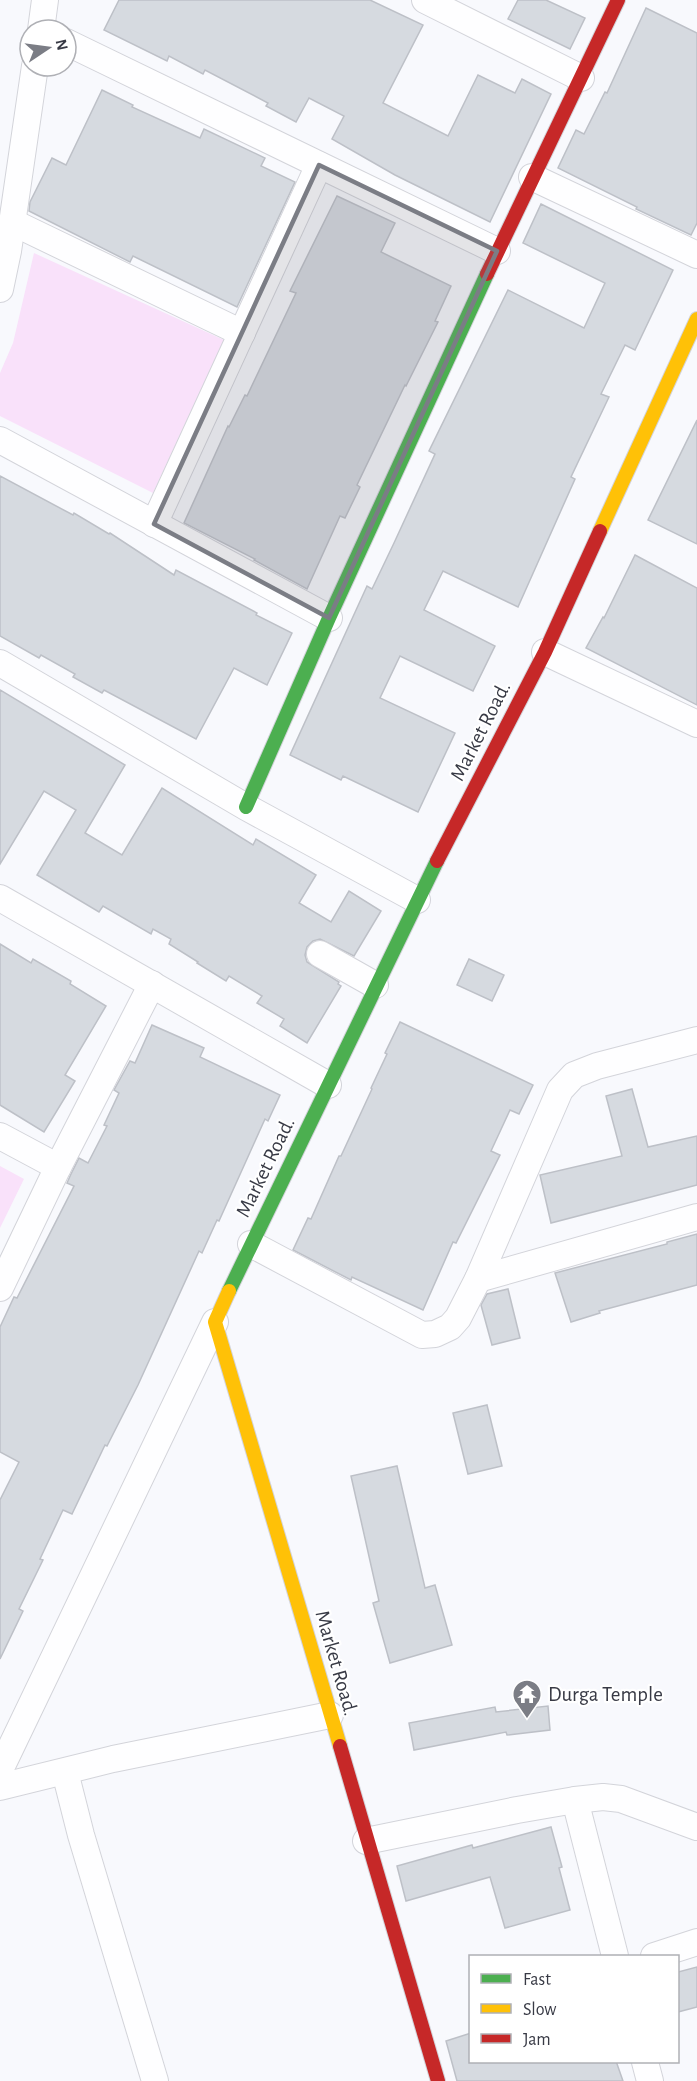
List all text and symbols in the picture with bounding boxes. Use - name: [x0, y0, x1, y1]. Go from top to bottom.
- north arrow: [18, 18, 78, 78]
- text: N: [53, 38, 71, 52]
- street label: Market Road.: [446, 678, 514, 784]
- street label: Market Road.: [232, 1114, 299, 1221]
- street label: Market Road.: [311, 1608, 362, 1718]
- temple icon: Durga Temple: [511, 1678, 543, 1720]
- place label: Durga Temple: [548, 1684, 663, 1705]
- legend: [469, 1955, 679, 2063]
- text: Fast: [523, 1971, 551, 1989]
- text: Slow: [523, 2001, 556, 2019]
- text: Jam: [523, 2031, 551, 2049]

